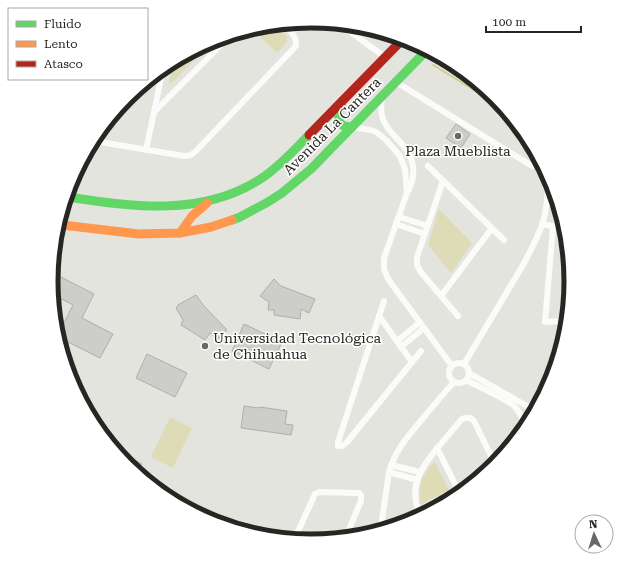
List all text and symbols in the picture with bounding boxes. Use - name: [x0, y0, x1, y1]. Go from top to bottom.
- legend: [8, 8, 148, 80]
- scale bar: [486, 8, 581, 34]
- text: 100 m: [492, 15, 526, 29]
- text: Fluido: [44, 17, 81, 31]
- text: Lento: [44, 37, 78, 51]
- text: Atasco: [44, 57, 83, 71]
- street label: Avenida La Cantera: [280, 74, 384, 178]
- marker: Plaza Mueblista: [453, 131, 463, 141]
- place label: Plaza Mueblista: [405, 143, 511, 159]
- place label: Universidad Tecnológica de Chihuahua: [213, 330, 382, 362]
- marker: Universidad Tecnológica de Chihuahua: [200, 341, 210, 351]
- north arrow: [574, 514, 614, 554]
- text: N: [589, 518, 599, 531]

